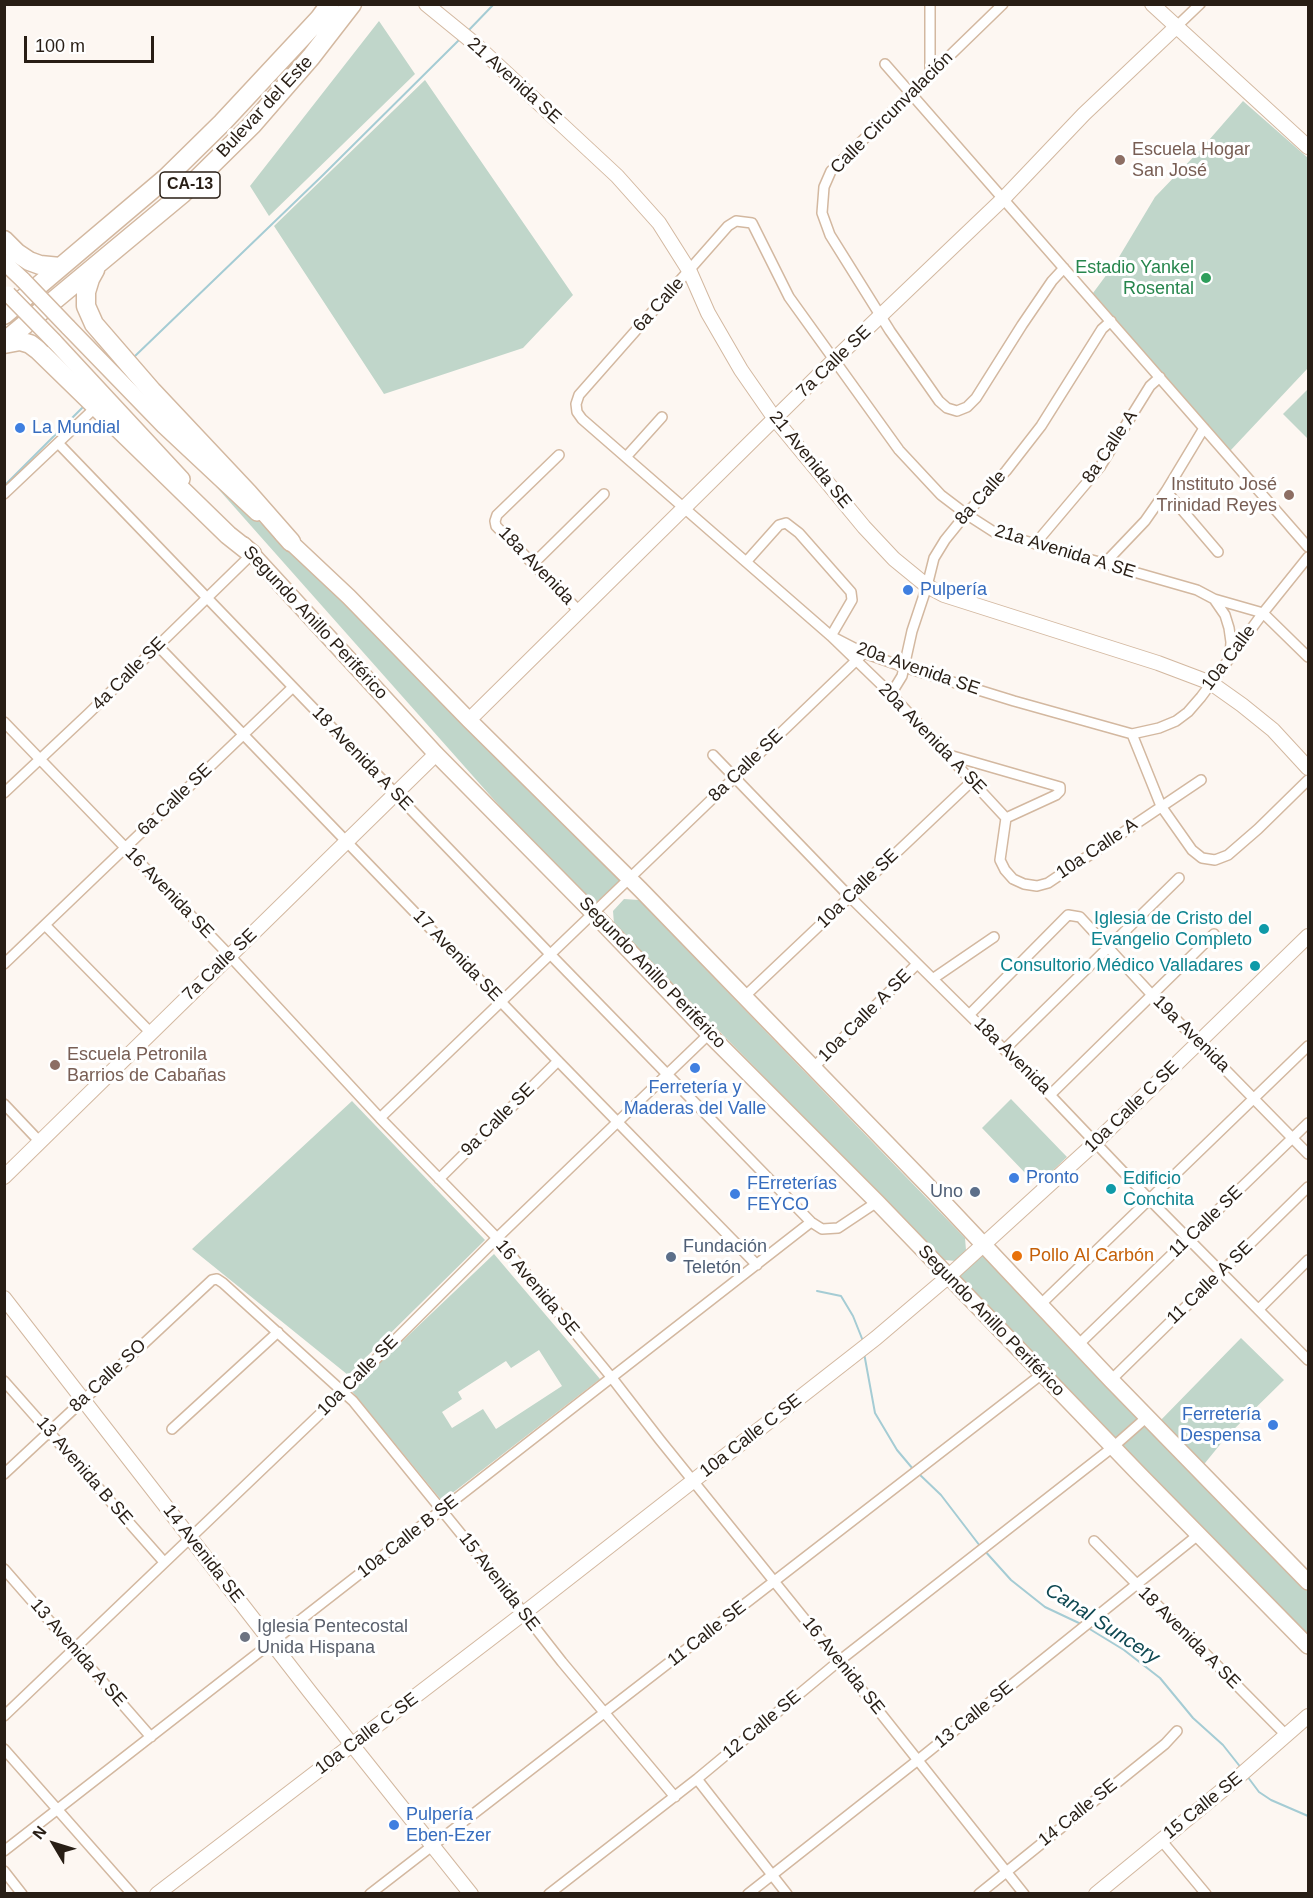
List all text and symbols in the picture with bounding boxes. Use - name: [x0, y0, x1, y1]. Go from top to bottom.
- scale bar: [27, 24, 158, 62]
- street label: 21 Avenida SE: [463, 33, 565, 129]
- text: 100 m: [35, 36, 85, 56]
- street label: Calle Circunvalación: [826, 47, 958, 179]
- street label: Bulevar del Este: [212, 52, 318, 162]
- place label: Escuela Hogar San José: [1132, 139, 1250, 182]
- marker: Escuela Hogar San José: [1113, 153, 1127, 167]
- road number: CA-13: [160, 172, 220, 198]
- place label: Estadio Yankel Rosental: [1075, 257, 1194, 300]
- marker: Estadio Yankel Rosental: [1199, 271, 1213, 285]
- street label: 6a Calle: [629, 273, 689, 337]
- street label: 7a Calle SE: [792, 321, 876, 403]
- street label: 21 Avenida SE: [764, 407, 856, 513]
- street label: 8a Calle A: [1078, 407, 1142, 487]
- place label: La Mundial: [32, 417, 120, 439]
- marker: La Mundial: [13, 421, 27, 435]
- street label: 8a Calle: [951, 466, 1011, 530]
- place label: Instituto José Trinidad Reyes: [1157, 474, 1277, 516]
- marker: Instituto José Trinidad Reyes: [1282, 488, 1296, 502]
- street label: 21a Avenida A SE: [992, 520, 1138, 584]
- street label: 18a Avenida: [494, 523, 578, 609]
- street label: Segundo Anillo Periférico: [238, 542, 392, 704]
- place label: Pulpería: [920, 579, 987, 601]
- marker: Pulpería: [901, 583, 915, 597]
- street label: 10a Calle: [1197, 621, 1261, 695]
- street label: 4a Calle SE: [88, 633, 170, 715]
- street label: 20a Avenida SE: [854, 638, 982, 700]
- street label: 20a Avenida A SE: [874, 679, 990, 799]
- street label: 18 Avenida A SE: [307, 703, 417, 815]
- street label: 8a Calle SE: [704, 725, 788, 807]
- street label: 6a Calle SE: [133, 759, 217, 841]
- street label: 10a Calle A: [1052, 814, 1142, 884]
- street label: 16 Avenida SE: [120, 843, 218, 943]
- street label: 10a Calle SE: [813, 845, 903, 933]
- street label: Segundo Anillo Periférico: [574, 893, 730, 1053]
- street label: 17 Avenida SE: [408, 906, 506, 1006]
- place label: Iglesia de Cristo del Evangelio Completo: [1091, 908, 1252, 950]
- marker: Iglesia de Cristo del Evangelio Completo: [1257, 922, 1271, 936]
- street label: 7a Calle SE: [178, 924, 262, 1006]
- place label: Consultorio Médico Valladares: [1000, 955, 1243, 977]
- marker: Consultorio Médico Valladares: [1248, 959, 1262, 973]
- street label: 10a Calle A SE: [814, 965, 916, 1067]
- street label: 19a Avenida: [1148, 991, 1234, 1077]
- street label: 18a Avenida: [969, 1013, 1055, 1099]
- place label: Escuela Petronila Barrios de Cabañas: [67, 1044, 226, 1086]
- street label: 10a Calle C SE: [1080, 1056, 1184, 1158]
- marker: Escuela Petronila Barrios de Cabañas: [48, 1058, 62, 1072]
- marker: Ferretería y Maderas del Valle: [688, 1061, 702, 1075]
- place label: Ferretería y Maderas del Valle: [624, 1077, 766, 1120]
- street label: 9a Calle SE: [457, 1079, 539, 1161]
- place label: Pronto: [1026, 1167, 1079, 1189]
- place label: Edificio Conchita: [1123, 1168, 1194, 1210]
- marker: Pronto: [1007, 1171, 1021, 1185]
- place label: FErreterías FEYCO: [747, 1173, 837, 1216]
- place label: Uno: [930, 1181, 963, 1203]
- marker: Edificio Conchita: [1104, 1182, 1118, 1196]
- street label: 11 Calle SE: [1165, 1182, 1247, 1262]
- marker: Uno: [968, 1185, 982, 1199]
- marker: FErreterías FEYCO: [728, 1187, 742, 1201]
- street label: 16 Avenida SE: [491, 1236, 583, 1340]
- place label: Fundación Teletón: [683, 1236, 767, 1278]
- street label: 11 Calle A SE: [1163, 1237, 1257, 1329]
- street label: Segundo Anillo Periférico: [913, 1241, 1069, 1401]
- place label: Pollo Al Carbón: [1029, 1245, 1154, 1267]
- marker: Pollo Al Carbón: [1010, 1249, 1024, 1263]
- marker: Fundación Teletón: [664, 1250, 678, 1264]
- street label: 10a Calle SE: [313, 1331, 403, 1421]
- street label: 8a Calle SO: [65, 1335, 151, 1417]
- street label: 10a Calle C SE: [696, 1390, 806, 1482]
- place label: Ferretería Despensa: [1180, 1404, 1261, 1446]
- street label: 13 Avenida B SE: [31, 1413, 137, 1529]
- marker: Ferretería Despensa: [1266, 1418, 1280, 1432]
- street label: 10a Calle B SE: [353, 1491, 463, 1583]
- street label: 14 Avenida SE: [158, 1501, 248, 1607]
- street label: 15 Avenida SE: [454, 1529, 544, 1635]
- water label: Canal Suncery: [1040, 1578, 1164, 1670]
- street label: 18 Avenida A SE: [1133, 1582, 1245, 1694]
- street label: 13 Avenida A SE: [25, 1595, 131, 1711]
- street label: 11 Calle SE: [663, 1597, 751, 1671]
- street label: 16 Avenida SE: [797, 1613, 889, 1719]
- place label: Iglesia Pentecostal Unida Hispana: [257, 1616, 408, 1658]
- marker: Iglesia Pentecostal Unida Hispana: [238, 1630, 252, 1644]
- street label: 13 Calle SE: [930, 1677, 1018, 1753]
- street label: 12 Calle SE: [719, 1686, 805, 1764]
- street label: 10a Calle C SE: [311, 1688, 423, 1780]
- street label: 15 Calle SE: [1159, 1768, 1247, 1844]
- street label: 14 Calle SE: [1034, 1775, 1122, 1851]
- place label: Pulpería Eben-Ezer: [406, 1804, 491, 1846]
- north arrow: [24, 1814, 84, 1874]
- marker: Pulpería Eben-Ezer: [387, 1818, 401, 1832]
- text: N: [29, 1823, 50, 1842]

